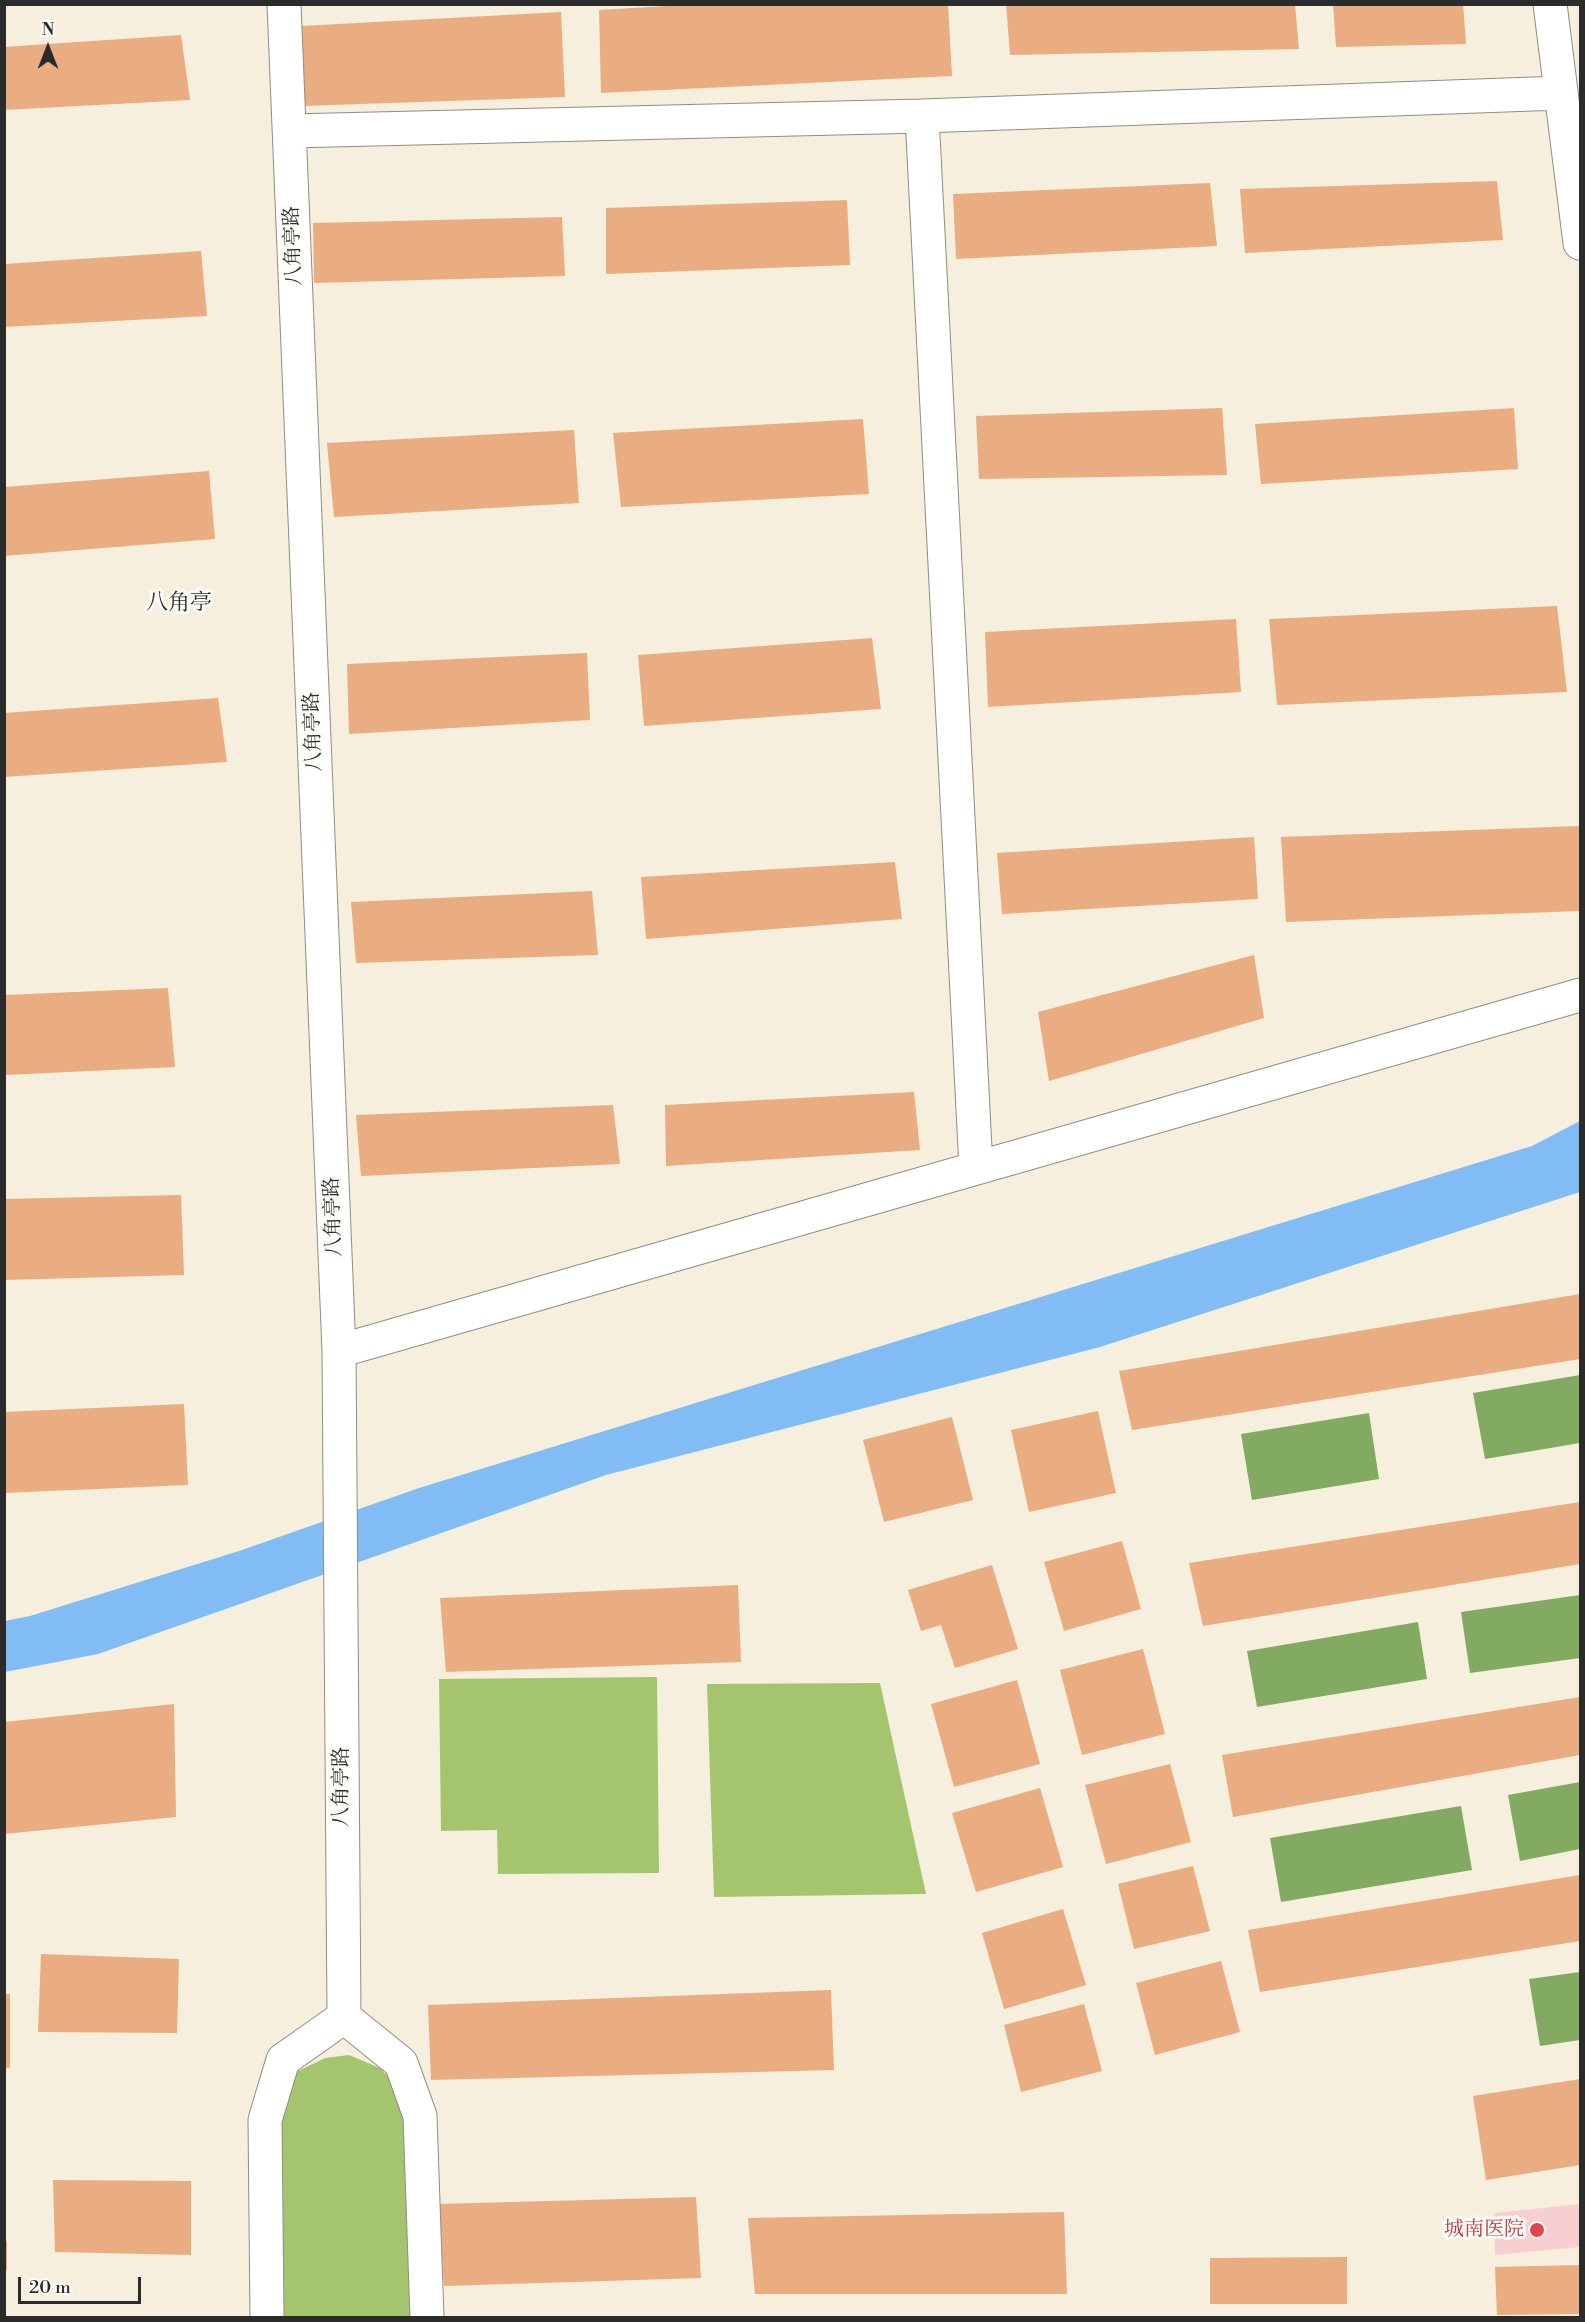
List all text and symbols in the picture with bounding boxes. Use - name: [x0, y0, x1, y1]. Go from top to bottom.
- north arrow: [18, 18, 78, 78]
- text: N: [42, 20, 54, 40]
- street label: 八角亭路: [281, 206, 307, 286]
- district label: 八角亭: [146, 591, 212, 617]
- street label: 八角亭路: [301, 692, 327, 772]
- street label: 八角亭路: [321, 1177, 347, 1257]
- street label: 八角亭路: [330, 1747, 354, 1827]
- place label: 城南医院: [1444, 2218, 1524, 2242]
- marker: 城南医院: [1528, 2221, 1546, 2239]
- scale bar: [21, 2265, 144, 2303]
- text: 20 m: [29, 2276, 71, 2299]

